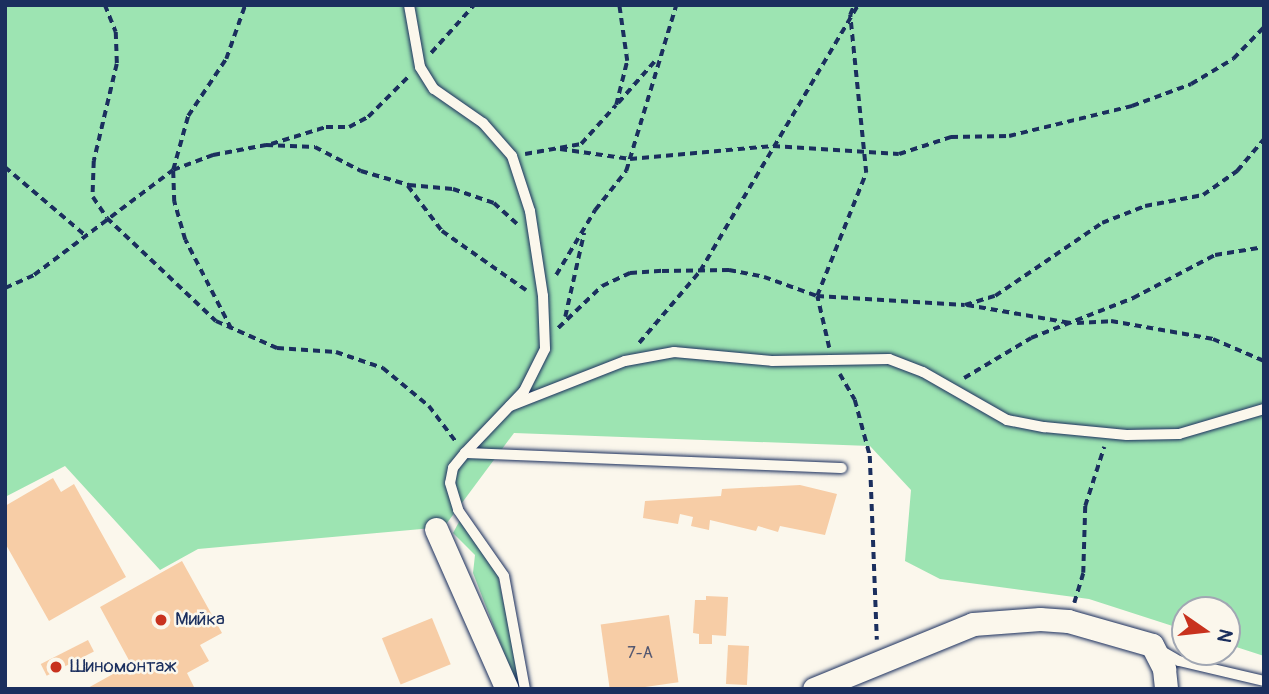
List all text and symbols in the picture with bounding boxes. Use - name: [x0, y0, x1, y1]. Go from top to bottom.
- north arrow: [1171, 596, 1241, 666]
- place label: Мийка: [175, 609, 225, 631]
- marker: Мийка: [153, 612, 169, 628]
- text: N: [1211, 626, 1238, 645]
- house number: 7-А: [627, 643, 653, 663]
- place label: Шиномонтаж: [70, 656, 176, 678]
- marker: Шиномонтаж: [48, 659, 64, 675]

